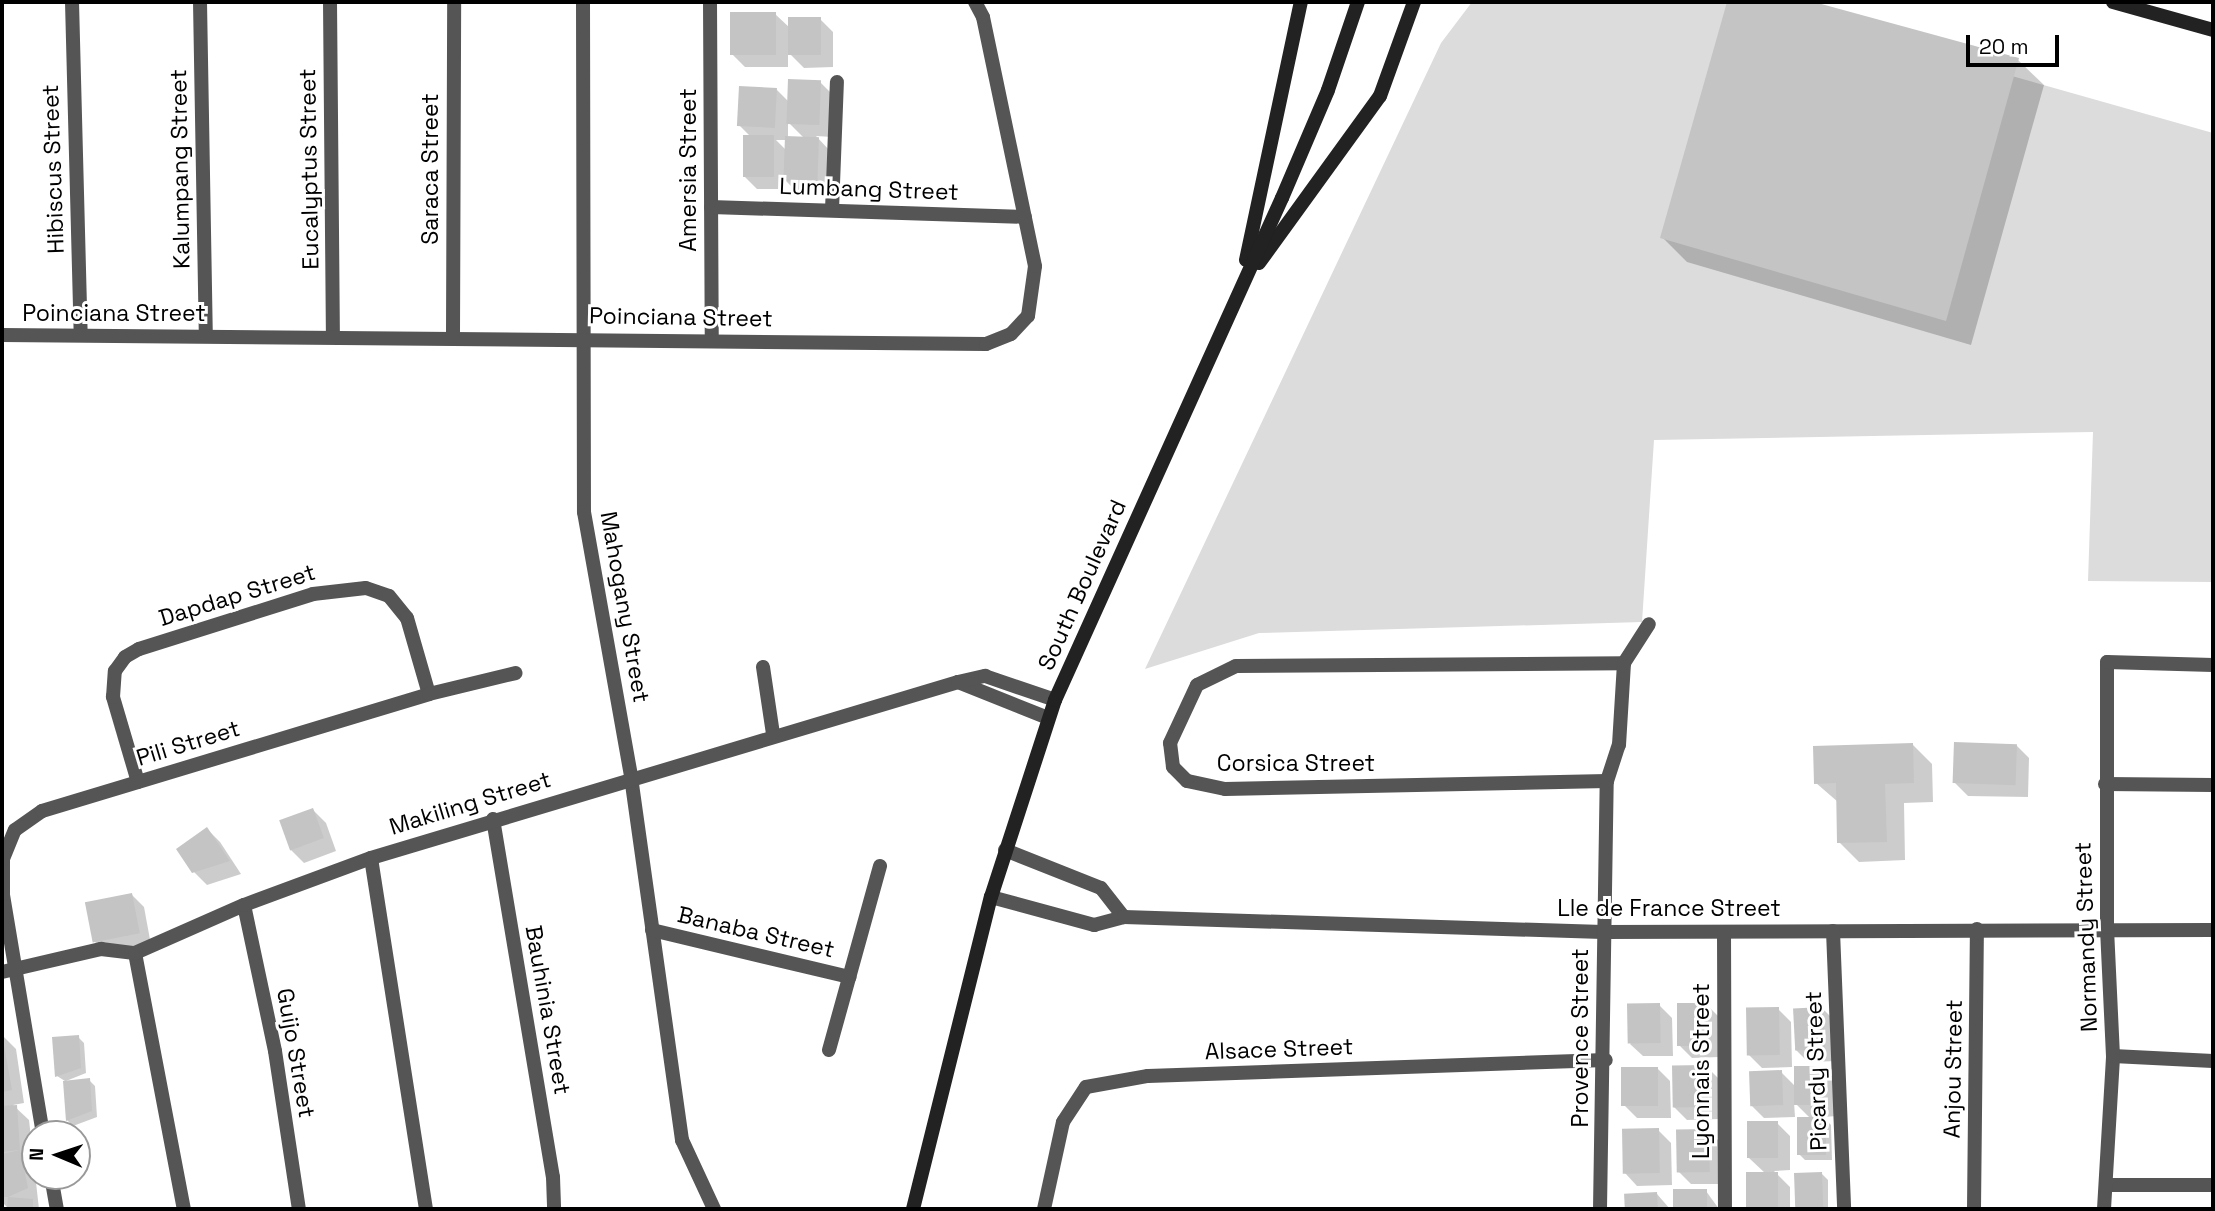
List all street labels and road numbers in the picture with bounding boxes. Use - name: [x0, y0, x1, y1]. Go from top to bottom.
- street label: Eucalyptus Street: [293, 68, 325, 270]
- street label: Kalumpang Street: [164, 69, 196, 269]
- street label: Hibiscus Street: [36, 84, 70, 254]
- street label: Amersia Street: [674, 88, 702, 252]
- street label: Saraca Street: [416, 93, 444, 245]
- street label: Lumbang Street: [779, 172, 959, 206]
- street label: Poinciana Street: [22, 299, 206, 327]
- street label: Poinciana Street: [589, 302, 773, 332]
- street label: South Boulevard: [1032, 496, 1132, 674]
- street label: Mahogany Street: [595, 509, 655, 705]
- street label: Dapdap Street: [155, 558, 319, 632]
- street label: Pili Street: [133, 714, 243, 772]
- street label: Corsica Street: [1217, 749, 1375, 777]
- street label: Makiling Street: [386, 765, 554, 841]
- street label: Normandy Street: [2069, 841, 2103, 1033]
- street label: Lle de France Street: [1557, 894, 1781, 922]
- street label: Banaba Street: [675, 901, 837, 963]
- street label: Bauhinia Street: [520, 923, 576, 1097]
- street label: Provence Street: [1566, 948, 1594, 1128]
- street label: Lyonnais Street: [1687, 983, 1715, 1159]
- street label: Guijo Street: [271, 986, 321, 1120]
- street label: Picardy Street: [1799, 991, 1833, 1151]
- street label: Anjou Street: [1938, 999, 1968, 1139]
- street label: Alsace Street: [1204, 1033, 1354, 1065]

